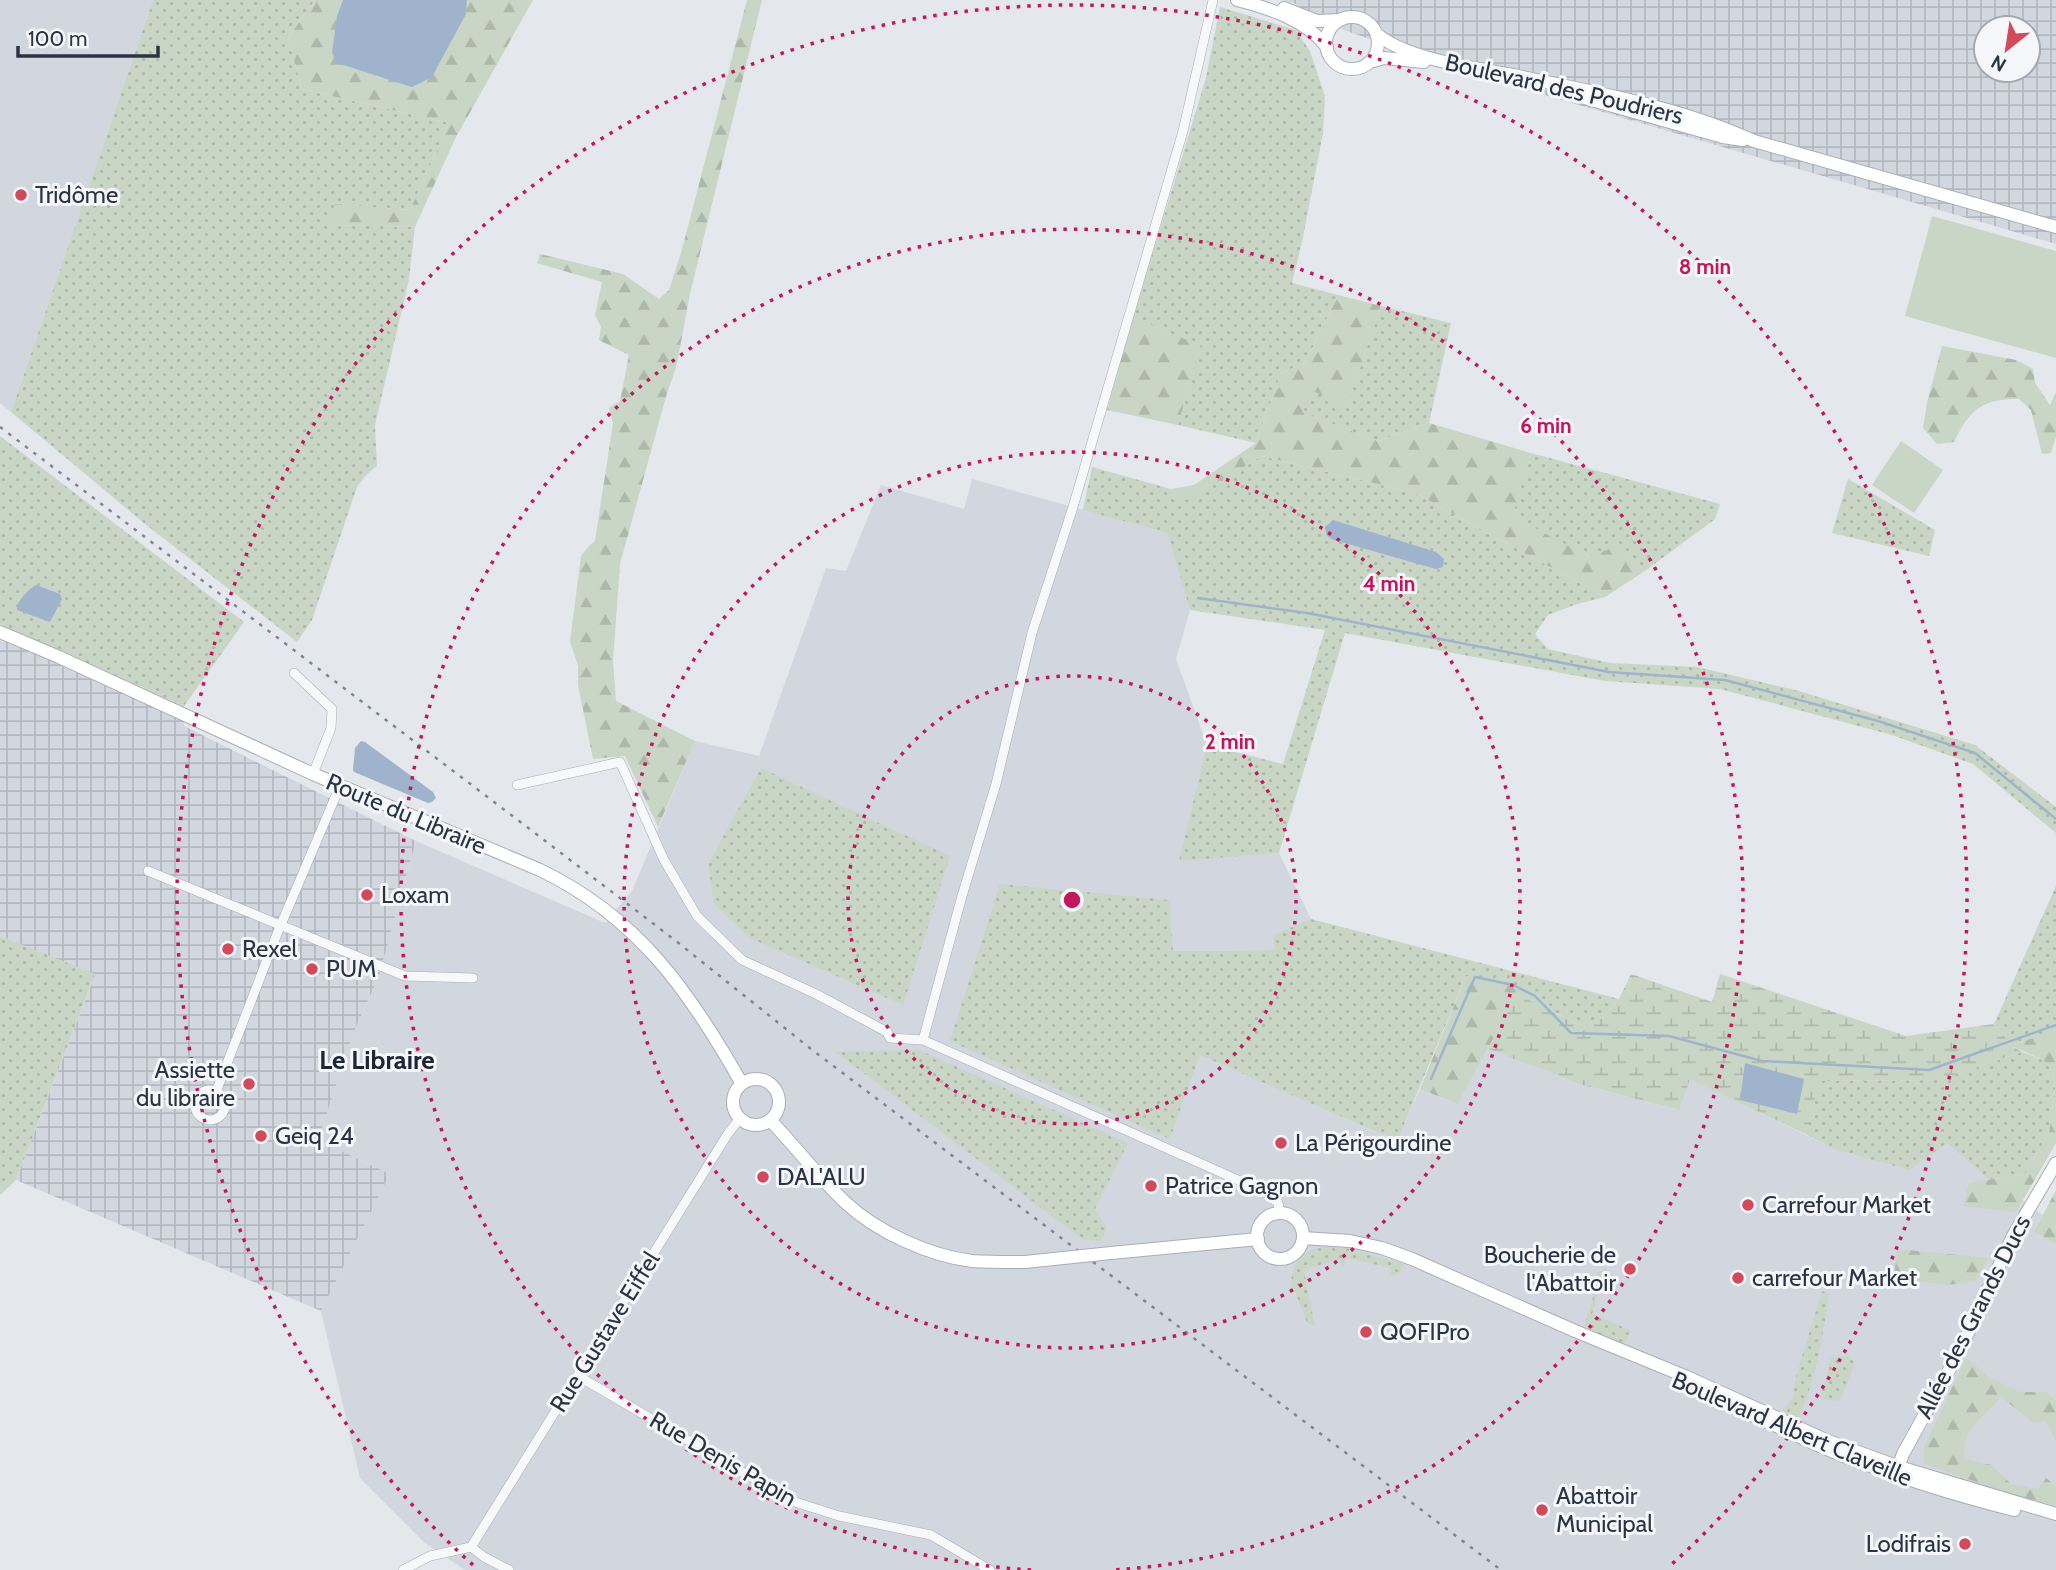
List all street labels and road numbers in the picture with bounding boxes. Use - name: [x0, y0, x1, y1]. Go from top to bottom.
- street label: Boulevard des Poudriers: [1442, 47, 1686, 130]
- street label: Route du Libraire: [322, 767, 490, 860]
- street label: Allée des Grands Ducs: [1909, 1210, 2036, 1423]
- street label: Rue Gustave Eiffel: [544, 1246, 666, 1417]
- street label: Boulevard Albert Claveille: [1668, 1365, 1917, 1492]
- street label: Rue Denis Papin: [645, 1405, 802, 1512]

